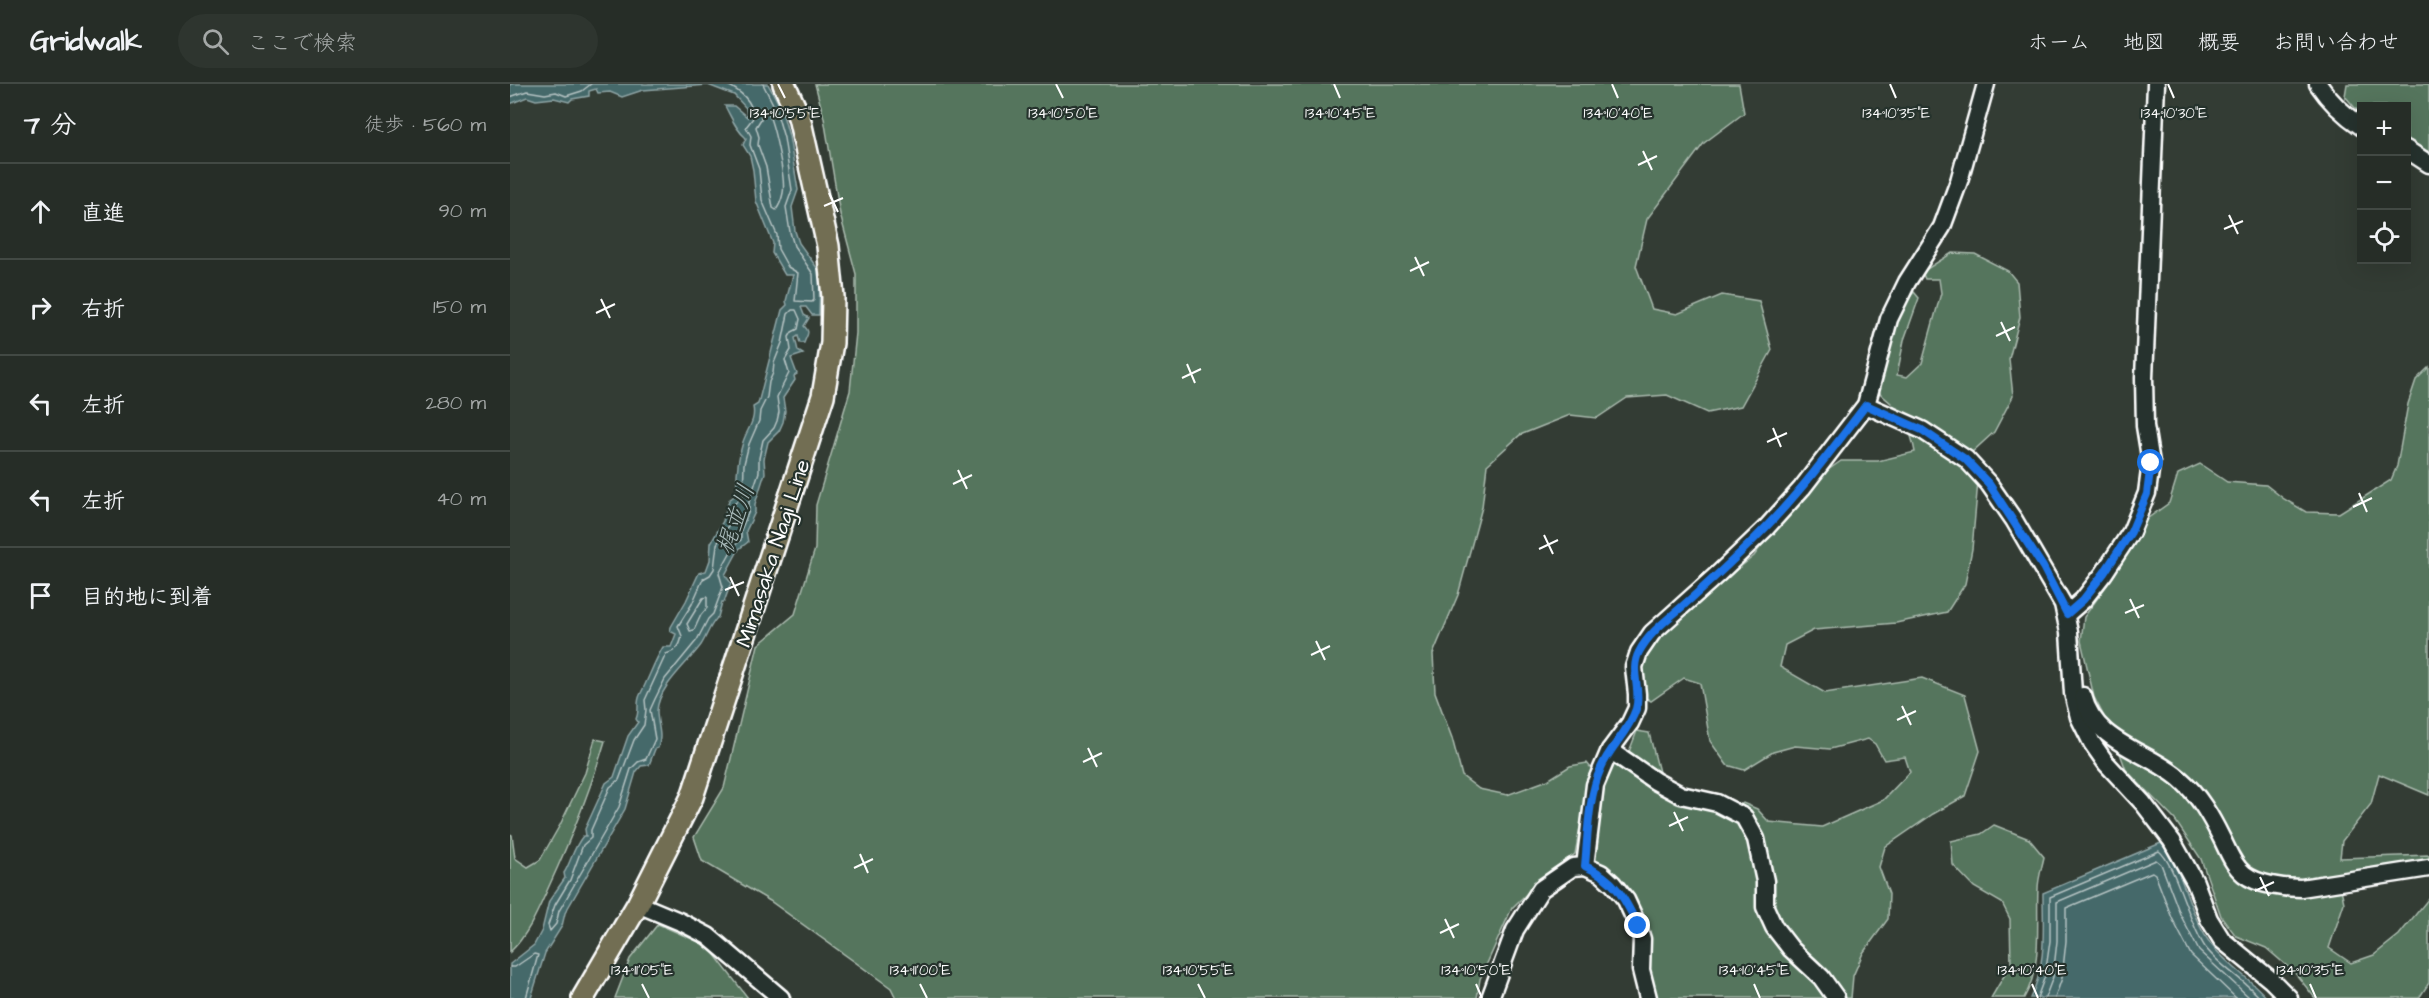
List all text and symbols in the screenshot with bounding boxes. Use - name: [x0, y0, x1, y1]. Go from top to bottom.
- search box: [178, 14, 598, 68]
- text: Gridwalk: [30, 22, 142, 61]
- icon: search: [199, 25, 232, 58]
- text: ここで検索: [247, 28, 357, 59]
- text: ホーム: [2028, 28, 2090, 57]
- text: 地図: [2123, 28, 2165, 57]
- text: 概要: [2198, 28, 2240, 57]
- text: お問い合わせ: [2273, 28, 2399, 57]
- map controls: [2357, 102, 2411, 264]
- button: +: [2357, 102, 2411, 156]
- text: 134°10'55"E: [750, 103, 820, 124]
- text: 134°10'50"E: [1028, 103, 1098, 124]
- text: 134°10'45"E: [1305, 103, 1375, 124]
- text: 134°10'40"E: [1584, 103, 1653, 124]
- text: 134°10'35"E: [1862, 103, 1930, 124]
- text: 134°10'30"E: [2141, 103, 2207, 124]
- text: 7 分: [24, 107, 76, 143]
- text: 徒歩 · 560 m: [364, 111, 486, 139]
- button: −: [2357, 156, 2411, 210]
- icon: ahead: [24, 195, 57, 228]
- text: 90 m: [438, 197, 486, 225]
- text: 直進: [81, 198, 125, 229]
- button: locate: [2357, 210, 2411, 264]
- icon: right: [24, 291, 57, 324]
- text: 150 m: [433, 293, 486, 321]
- text: 右折: [81, 294, 125, 325]
- icon: left: [24, 387, 57, 420]
- text: 280 m: [425, 389, 486, 417]
- text: 左折: [81, 390, 125, 421]
- route start: [2137, 449, 2163, 475]
- street label: Mimasaka Nagi Line: [728, 456, 819, 652]
- water label: 梶並川: [708, 480, 764, 559]
- icon: left: [24, 483, 57, 516]
- text: 40 m: [436, 485, 486, 513]
- text: 左折: [81, 486, 125, 517]
- icon: arrive: [24, 579, 57, 612]
- text: 目的地に到着: [81, 582, 213, 613]
- route end: [1624, 912, 1650, 938]
- text: 134°11'05"E: [611, 960, 673, 981]
- text: 134°11'00"E: [890, 960, 950, 981]
- text: 134°10'55"E: [1163, 960, 1233, 981]
- text: 134°10'50"E: [1441, 960, 1511, 981]
- text: 134°10'45"E: [1719, 960, 1789, 981]
- text: 134°10'40"E: [1998, 960, 2067, 981]
- text: 134°10'35"E: [2276, 960, 2344, 981]

